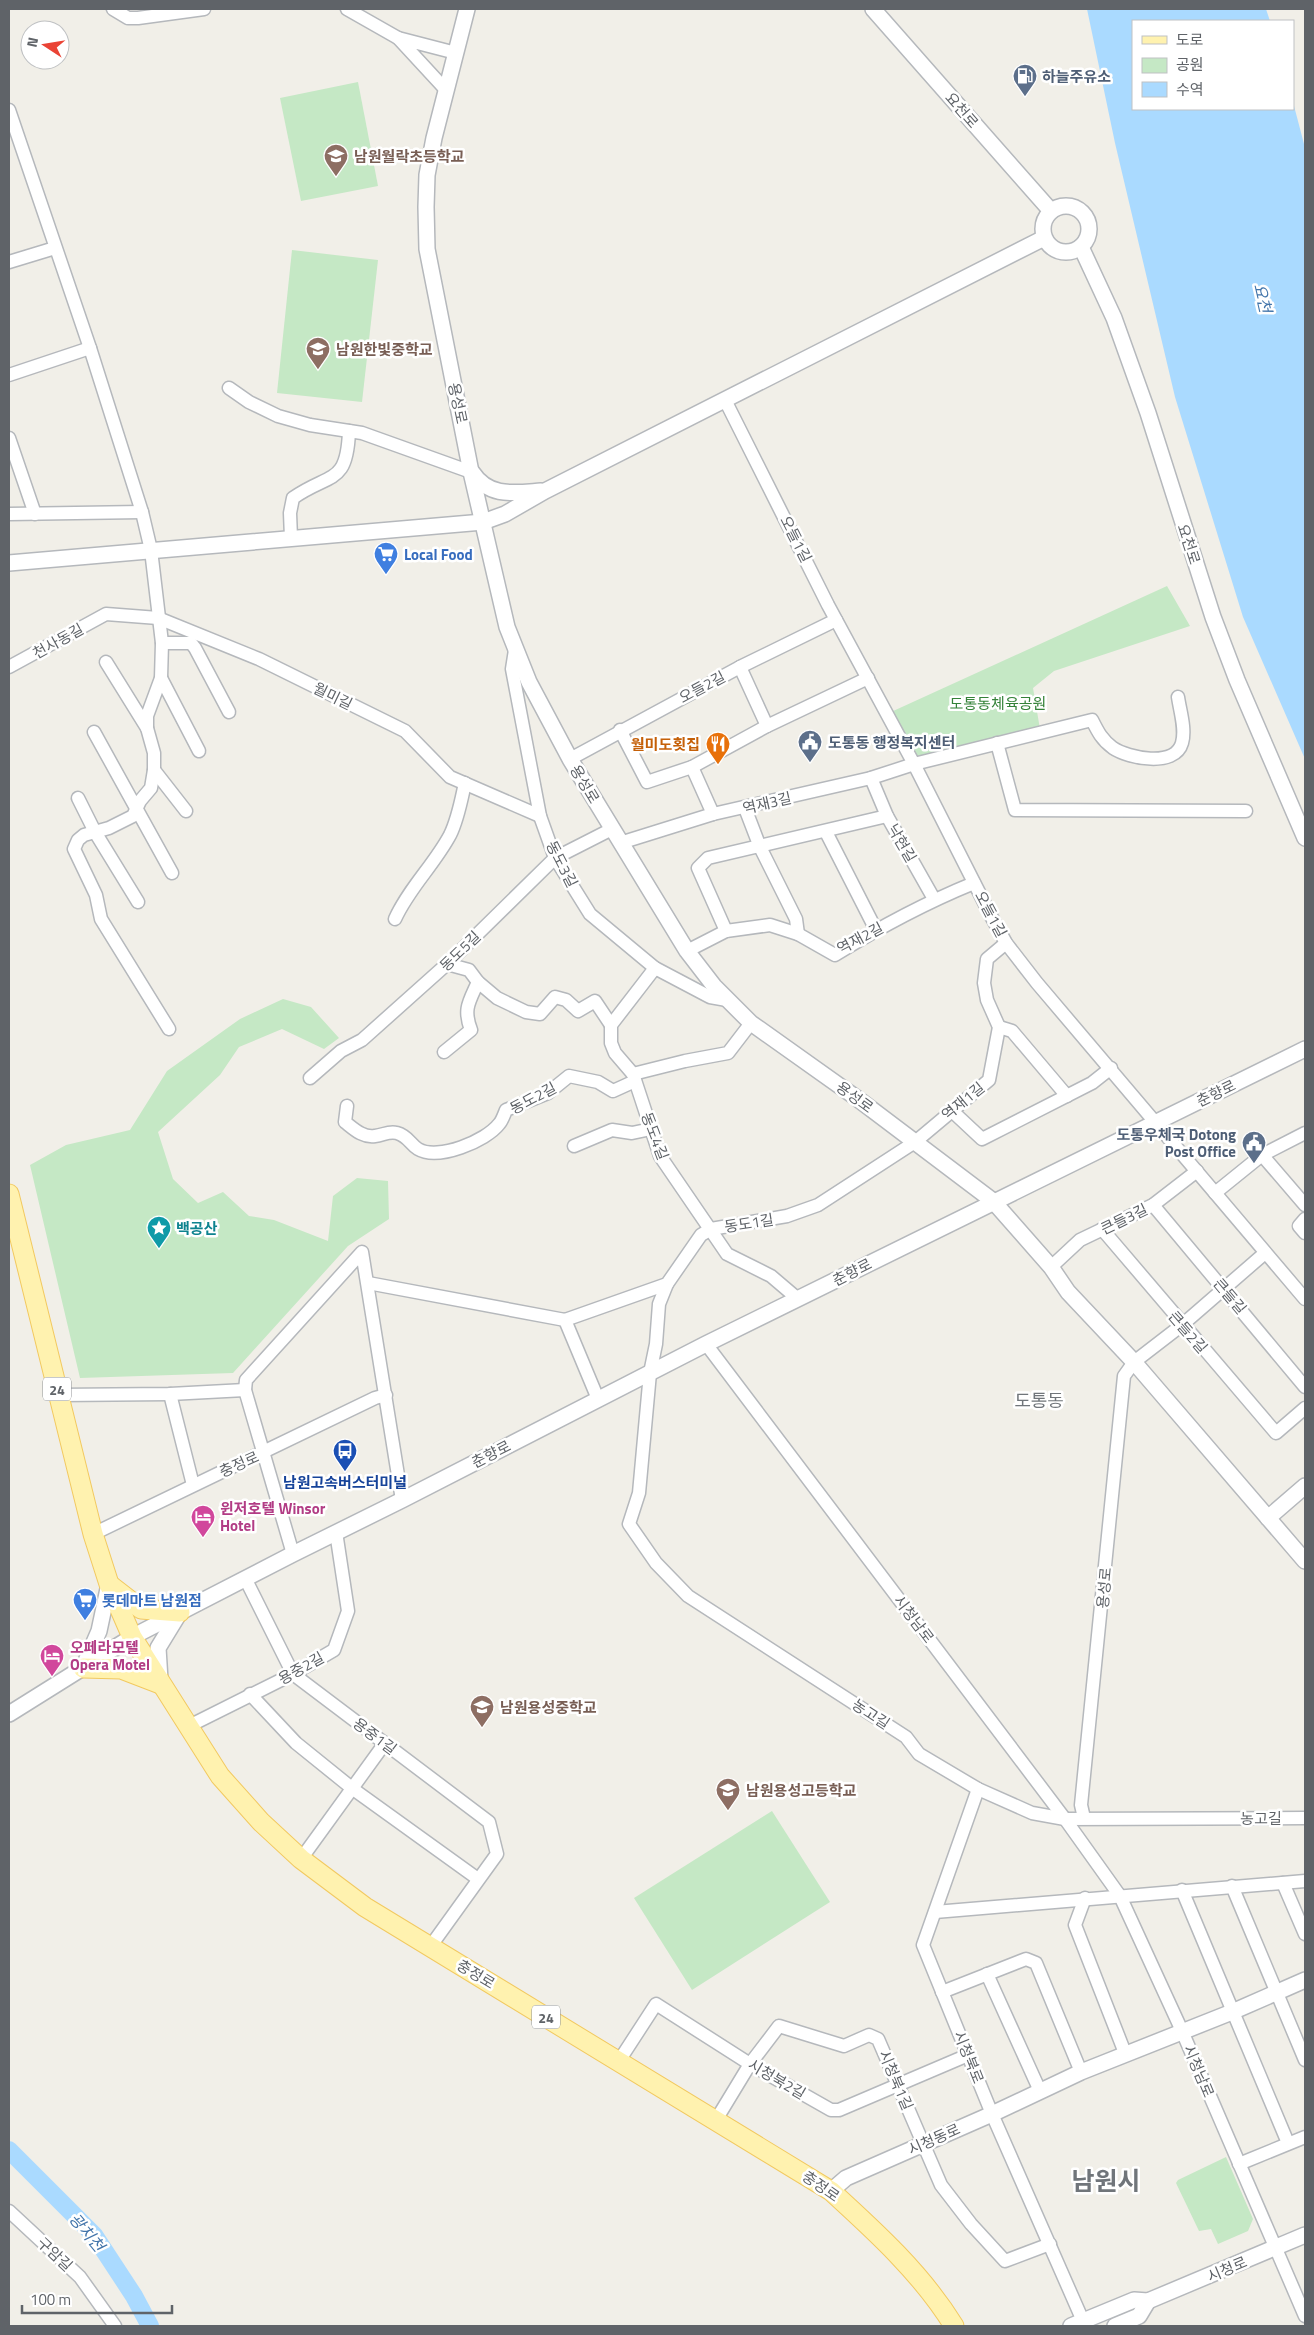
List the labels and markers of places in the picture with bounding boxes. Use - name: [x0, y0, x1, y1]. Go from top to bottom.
- fuel station icon: 하늘주유소: [1012, 63, 1038, 97]
- place label: 하늘주유소: [1042, 65, 1111, 88]
- school or university icon: 남원월락초등학교: [323, 143, 349, 177]
- place label: 남원월락초등학교: [354, 145, 465, 168]
- school or university icon: 남원한빛중학교: [305, 336, 331, 370]
- place label: 남원한빛중학교: [336, 338, 433, 361]
- supermarket icon: Local Food: [373, 541, 399, 575]
- place label: Local Food: [404, 543, 473, 566]
- public building icon: 도통동 행정복지센터: [797, 729, 823, 763]
- restaurant icon: 월미도횟집: [705, 731, 731, 765]
- place label: 도통동 행정복지센터: [828, 731, 956, 754]
- place label: 월미도횟집: [631, 733, 700, 756]
- place label: 도통우체국 Dotong Post Office: [1116, 1123, 1236, 1163]
- public building icon: 도통우체국 Dotong Post Office: [1241, 1130, 1267, 1164]
- place icon: 백공산: [146, 1215, 172, 1249]
- place label: 백공산: [176, 1217, 218, 1240]
- bus stop icon: 남원고속버스터미널: [332, 1438, 358, 1472]
- place label: 남원고속버스터미널: [283, 1471, 407, 1494]
- place label: 윈저호텔 Winsor Hotel: [220, 1497, 326, 1537]
- hotel icon: 윈저호텔 Winsor Hotel: [190, 1504, 216, 1538]
- supermarket icon: 롯데마트 남원점: [72, 1587, 98, 1621]
- place label: 롯데마트 남원점: [102, 1589, 202, 1612]
- place label: 오페라모텔 Opera Motel: [70, 1636, 150, 1676]
- hotel icon: 오페라모텔 Opera Motel: [39, 1643, 65, 1677]
- school or university icon: 남원용성중학교: [469, 1694, 495, 1728]
- place label: 남원용성중학교: [500, 1696, 597, 1719]
- school or university icon: 남원용성고등학교: [715, 1777, 741, 1811]
- place label: 남원용성고등학교: [746, 1779, 857, 1802]

